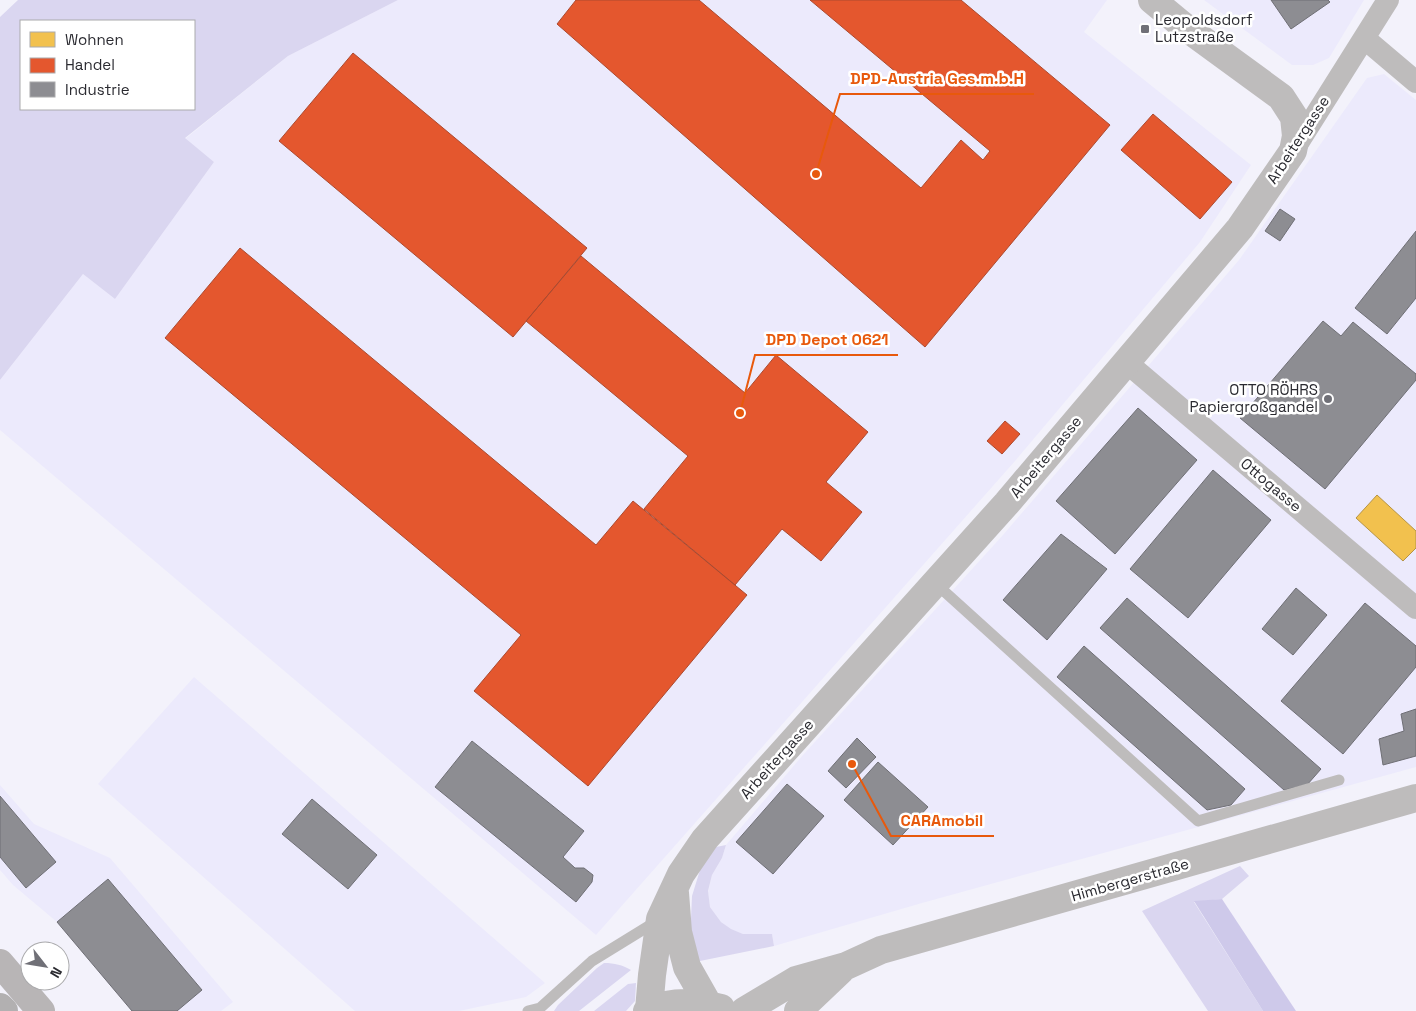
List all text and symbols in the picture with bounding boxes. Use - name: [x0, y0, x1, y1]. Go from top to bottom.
- place label: Leopoldsdorf Lutzstraße: [1155, 10, 1253, 46]
- legend: [20, 20, 195, 110]
- marker: Leopoldsdorf Lutzstraße: [1139, 23, 1151, 35]
- text: Wohnen: [65, 30, 124, 49]
- text: Handel: [65, 55, 115, 74]
- callout: DPD-Austria Ges.m.b.H: [840, 63, 1034, 94]
- text: DPD-Austria Ges.m.b.H: [850, 68, 1024, 89]
- text: Industrie: [65, 80, 130, 99]
- street label: Arbeitergasse: [1262, 92, 1333, 187]
- callout: DPD Depot 0621: [755, 324, 898, 355]
- text: DPD Depot 0621: [766, 329, 888, 350]
- place label: OTTO RÖHRS Papiergroßgandel: [1190, 380, 1318, 416]
- marker: OTTO RÖHRS Papiergroßgandel: [1322, 393, 1334, 405]
- street label: Arbeitergasse: [1006, 412, 1085, 502]
- street label: Ottogasse: [1237, 454, 1306, 516]
- street label: Arbeitergasse: [736, 715, 818, 803]
- callout: CARAmobil: [891, 805, 994, 836]
- text: CARAmobil: [901, 810, 983, 831]
- street label: Himbergerstraße: [1069, 854, 1191, 905]
- north arrow: [20, 941, 70, 991]
- text: N: [46, 964, 66, 981]

